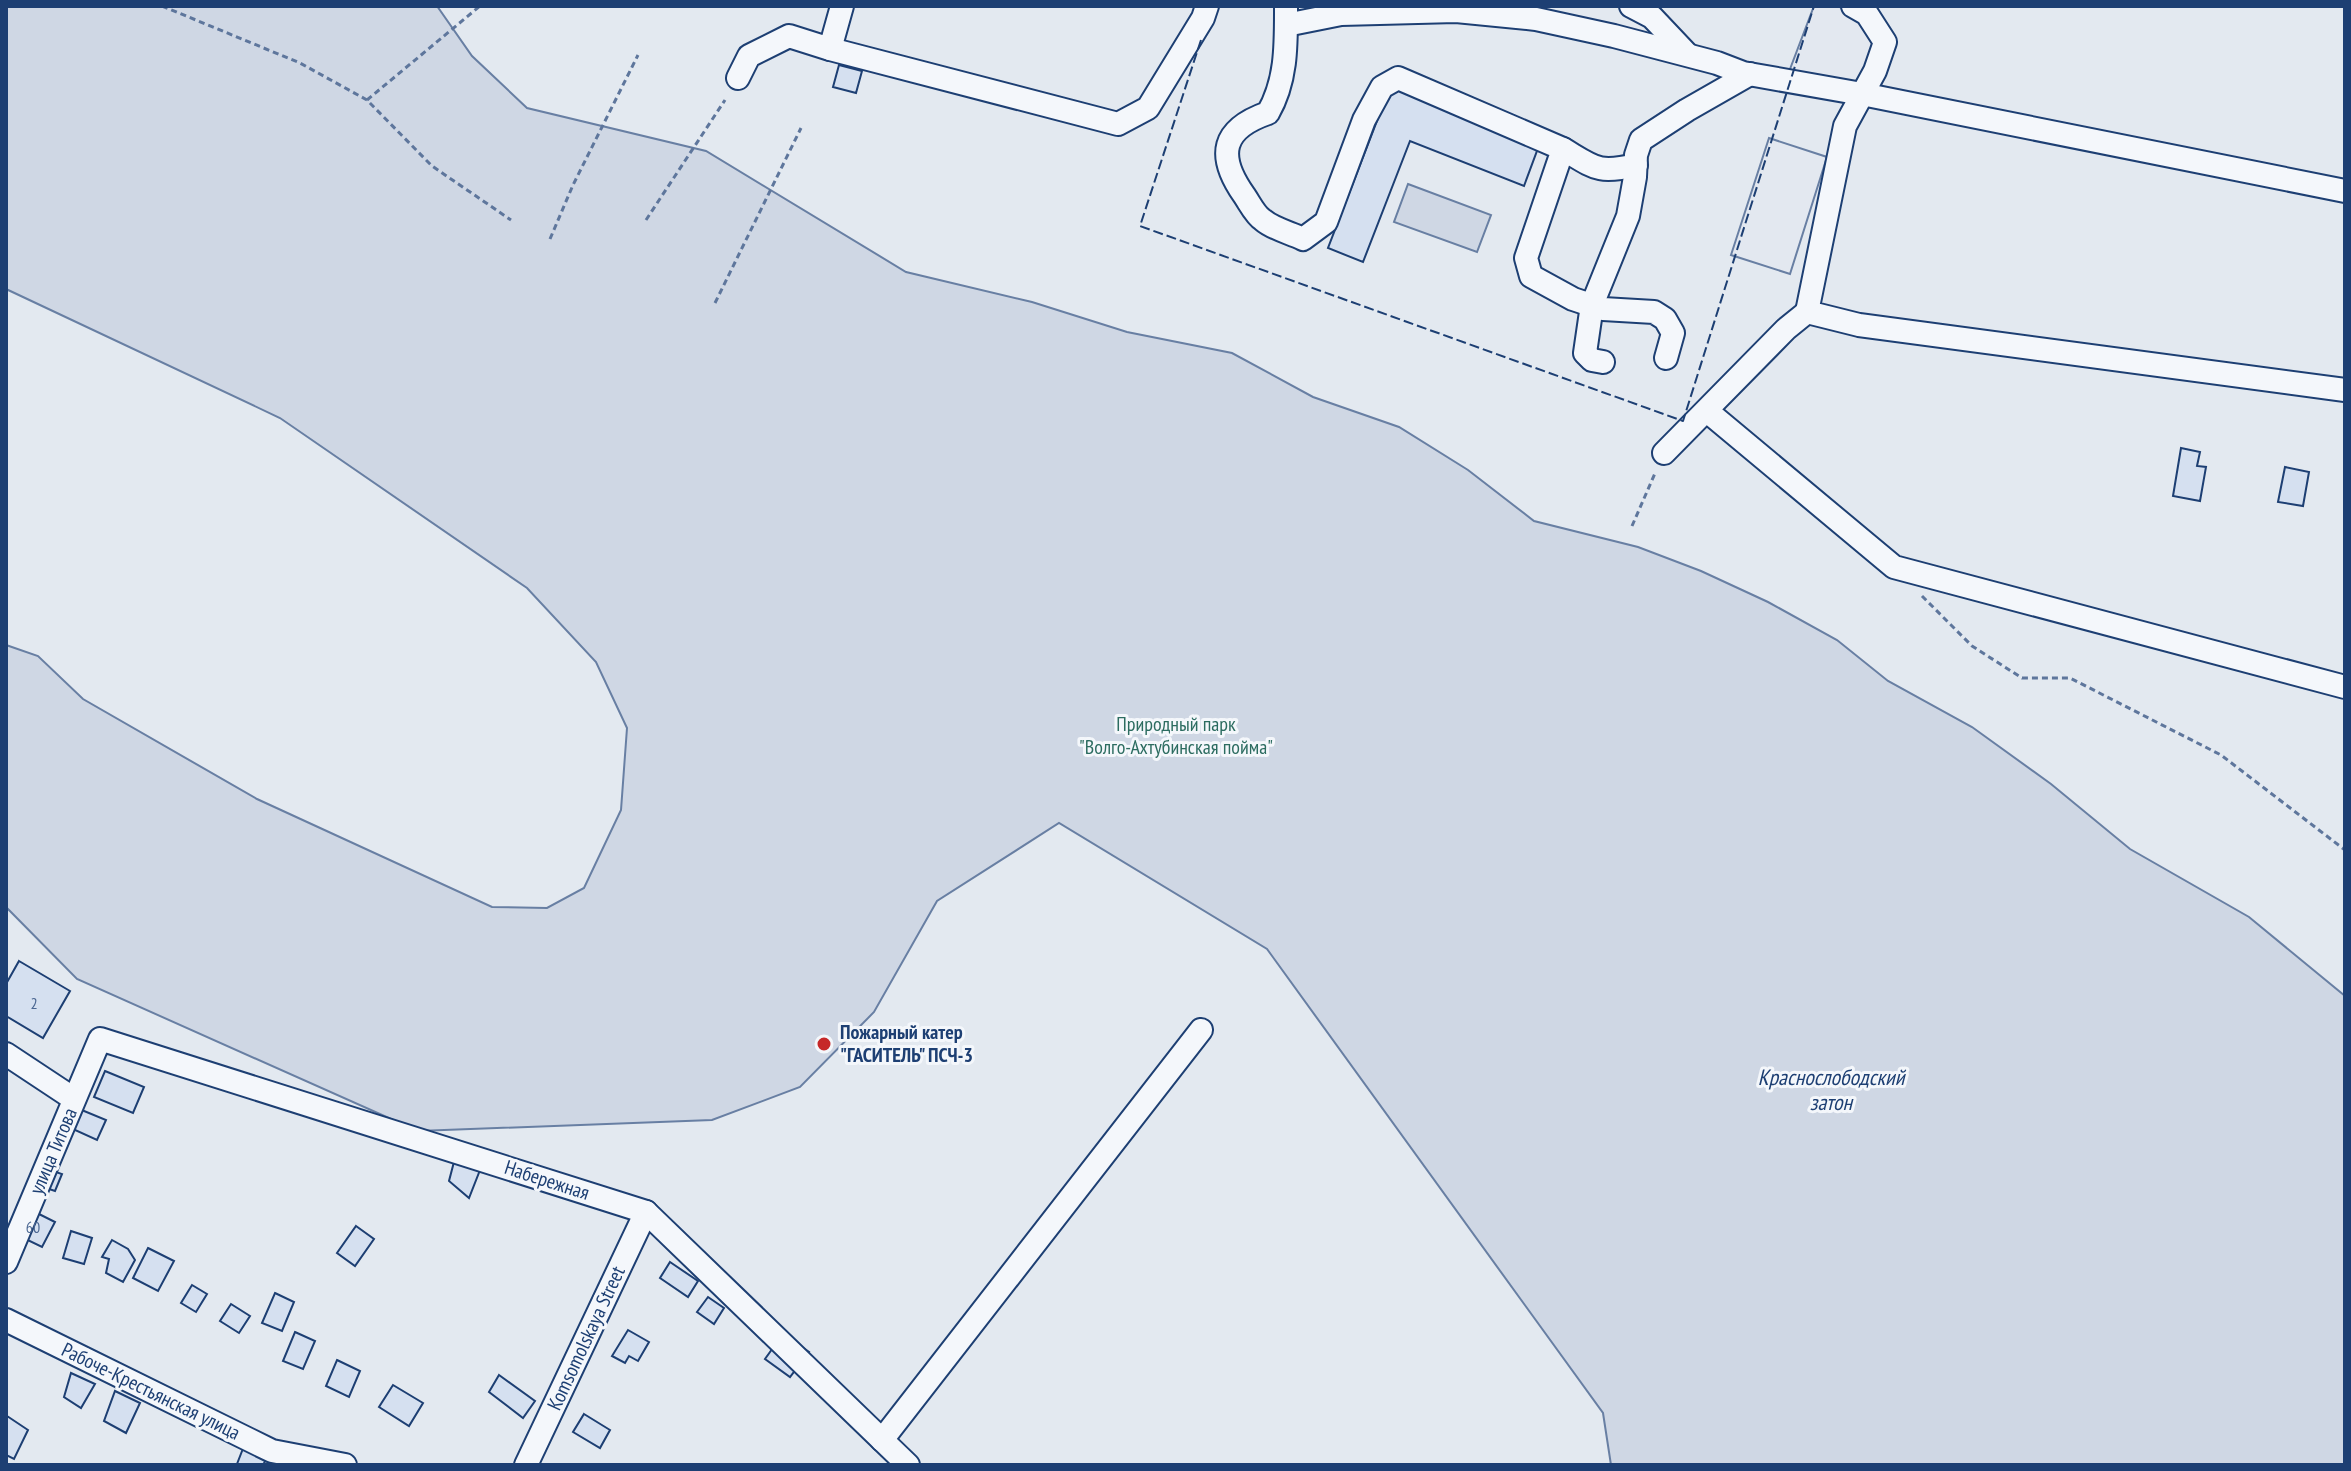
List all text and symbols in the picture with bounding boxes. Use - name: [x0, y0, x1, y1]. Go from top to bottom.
- park label: Природный парк "Волго-Ахтубинская пойма": [1079, 711, 1273, 760]
- house number: 2: [30, 993, 38, 1013]
- place label: Пожарный катер "ГАСИТЕЛЬ" ПСЧ-3: [840, 1019, 973, 1068]
- marker: Пожарный катер "ГАСИТЕЛЬ" ПСЧ-3: [815, 1035, 833, 1053]
- water label: Краснослободский затон: [1758, 1063, 1907, 1116]
- street label: улица Титова: [23, 1104, 83, 1198]
- street label: Набережная: [501, 1154, 593, 1206]
- house number: 60: [26, 1217, 40, 1237]
- street label: Komsomolskaya Street: [541, 1261, 631, 1414]
- street label: Рабоче-Крестьянская улица: [57, 1336, 245, 1446]

